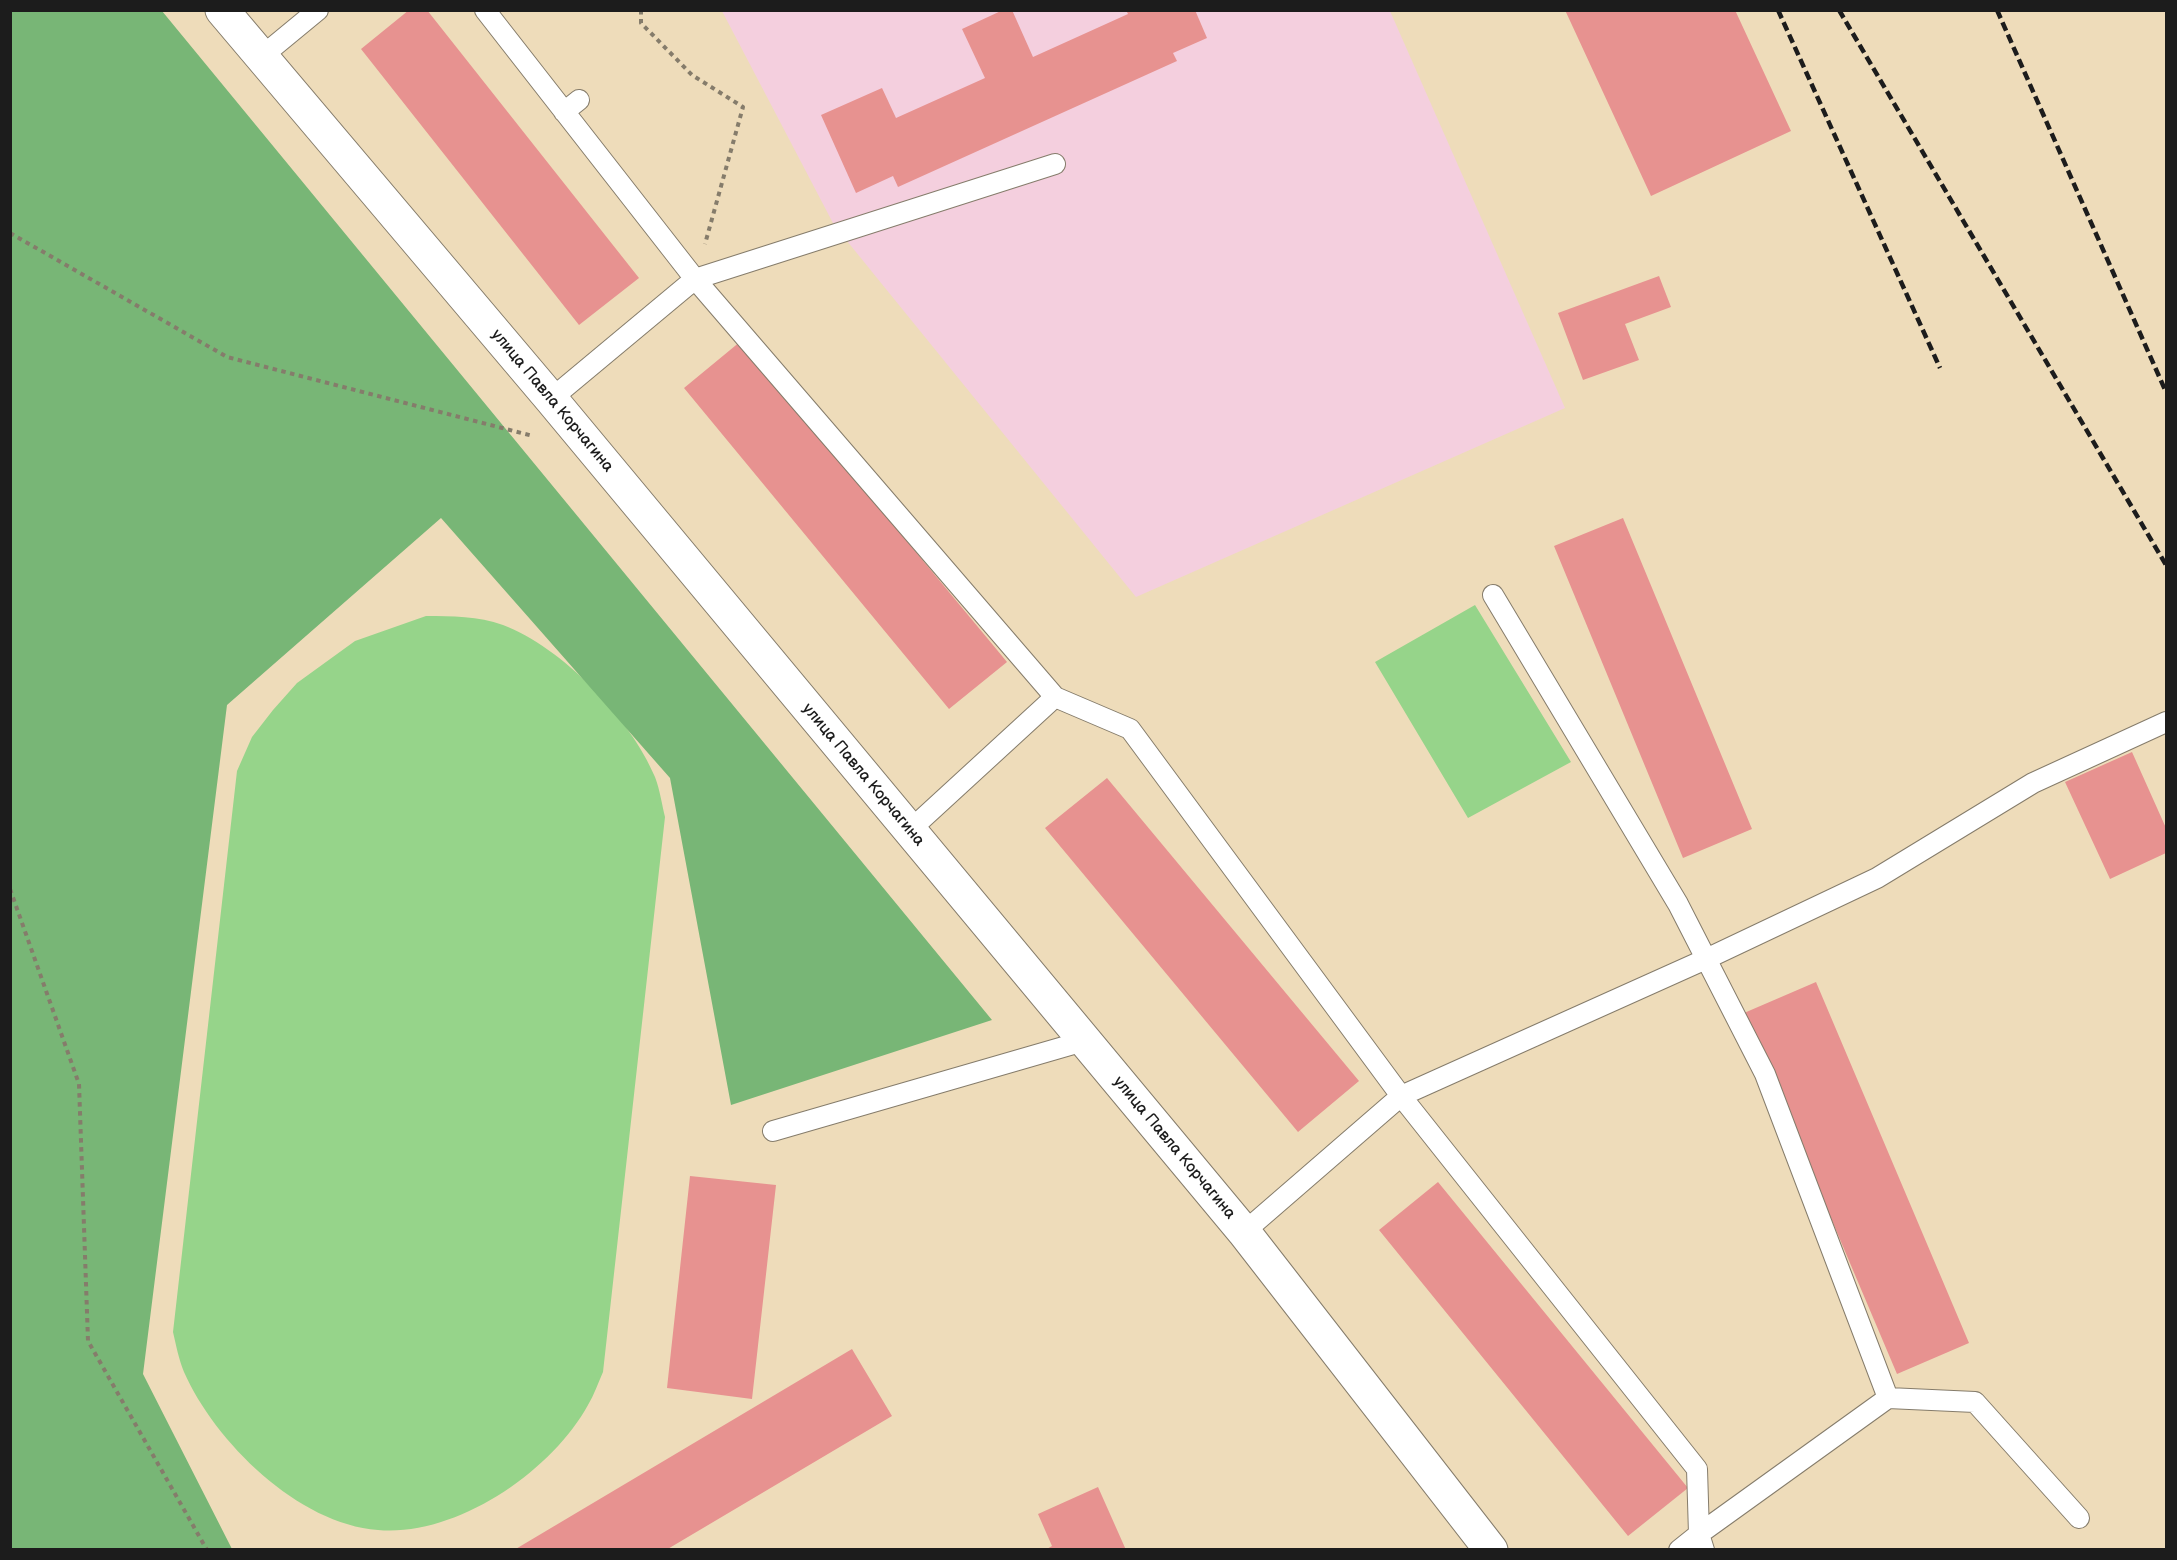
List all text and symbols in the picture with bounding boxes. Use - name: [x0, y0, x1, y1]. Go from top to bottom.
- street label: улица Павла Корчагина: [487, 326, 617, 476]
- street label: улица Павла Корчагина: [798, 700, 928, 850]
- street label: улица Павла Корчагина: [1109, 1073, 1239, 1223]

